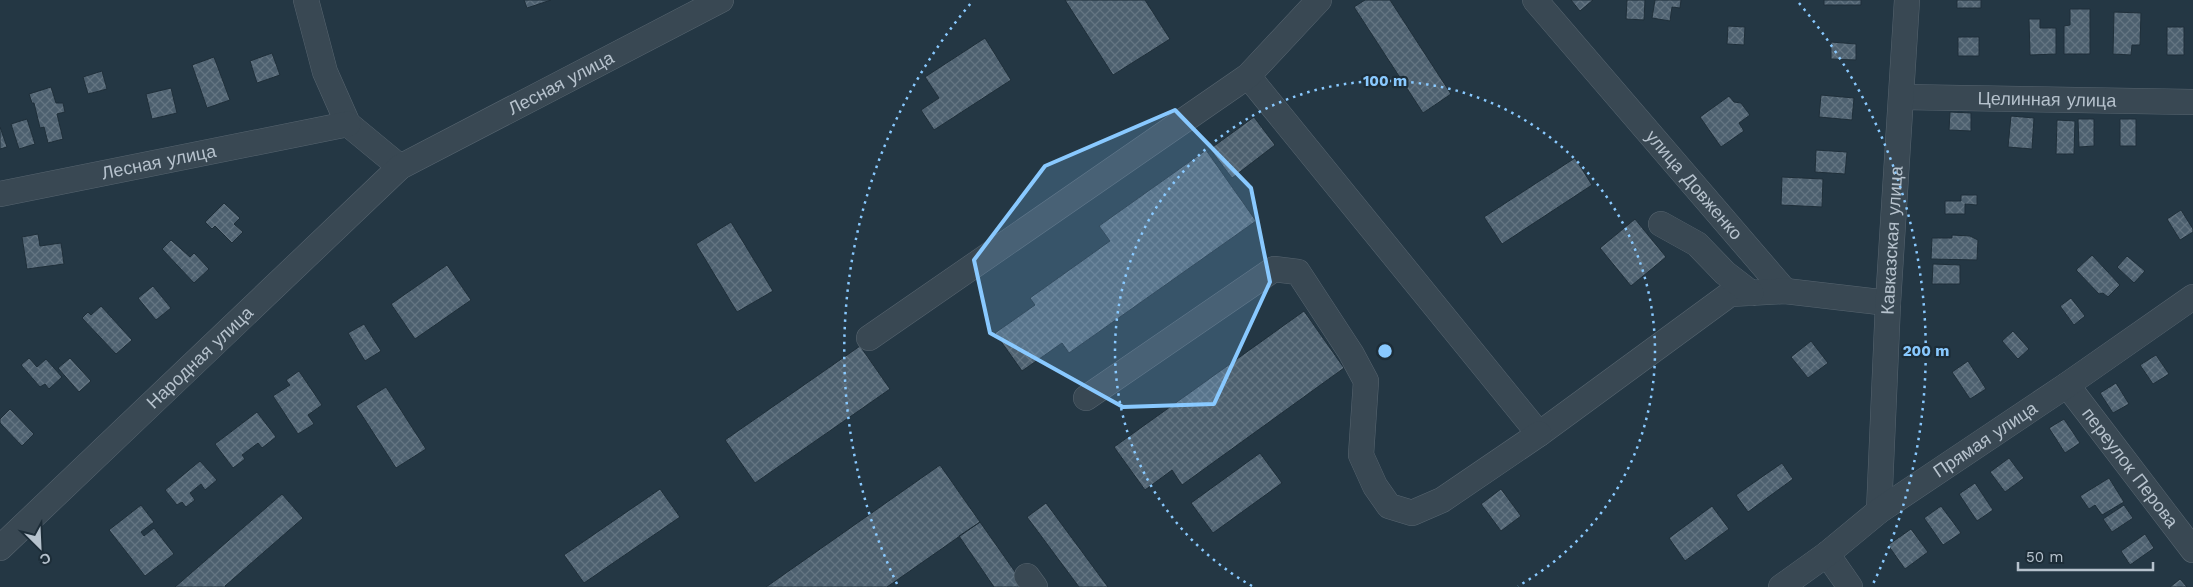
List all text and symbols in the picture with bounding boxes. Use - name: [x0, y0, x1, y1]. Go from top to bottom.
- street label: Лесная улица: [504, 46, 618, 119]
- text: 100 m: [1363, 72, 1407, 90]
- street label: Целинная улица: [1977, 87, 2117, 111]
- street label: улица Довженко: [1642, 126, 1747, 244]
- street label: Лесная улица: [100, 140, 219, 183]
- street label: Кавказская улица: [1877, 164, 1907, 315]
- street label: Народная улица: [142, 301, 258, 413]
- centre of rings: [1376, 342, 1394, 360]
- text: 200 m: [1903, 342, 1949, 360]
- street label: Прямая улица: [1929, 397, 2042, 482]
- street label: переулок Перова: [2078, 403, 2184, 532]
- north arrow: [15, 522, 65, 572]
- scale bar: [2018, 540, 2153, 572]
- text: 50 m: [2026, 548, 2063, 566]
- text: С: [37, 550, 53, 568]

